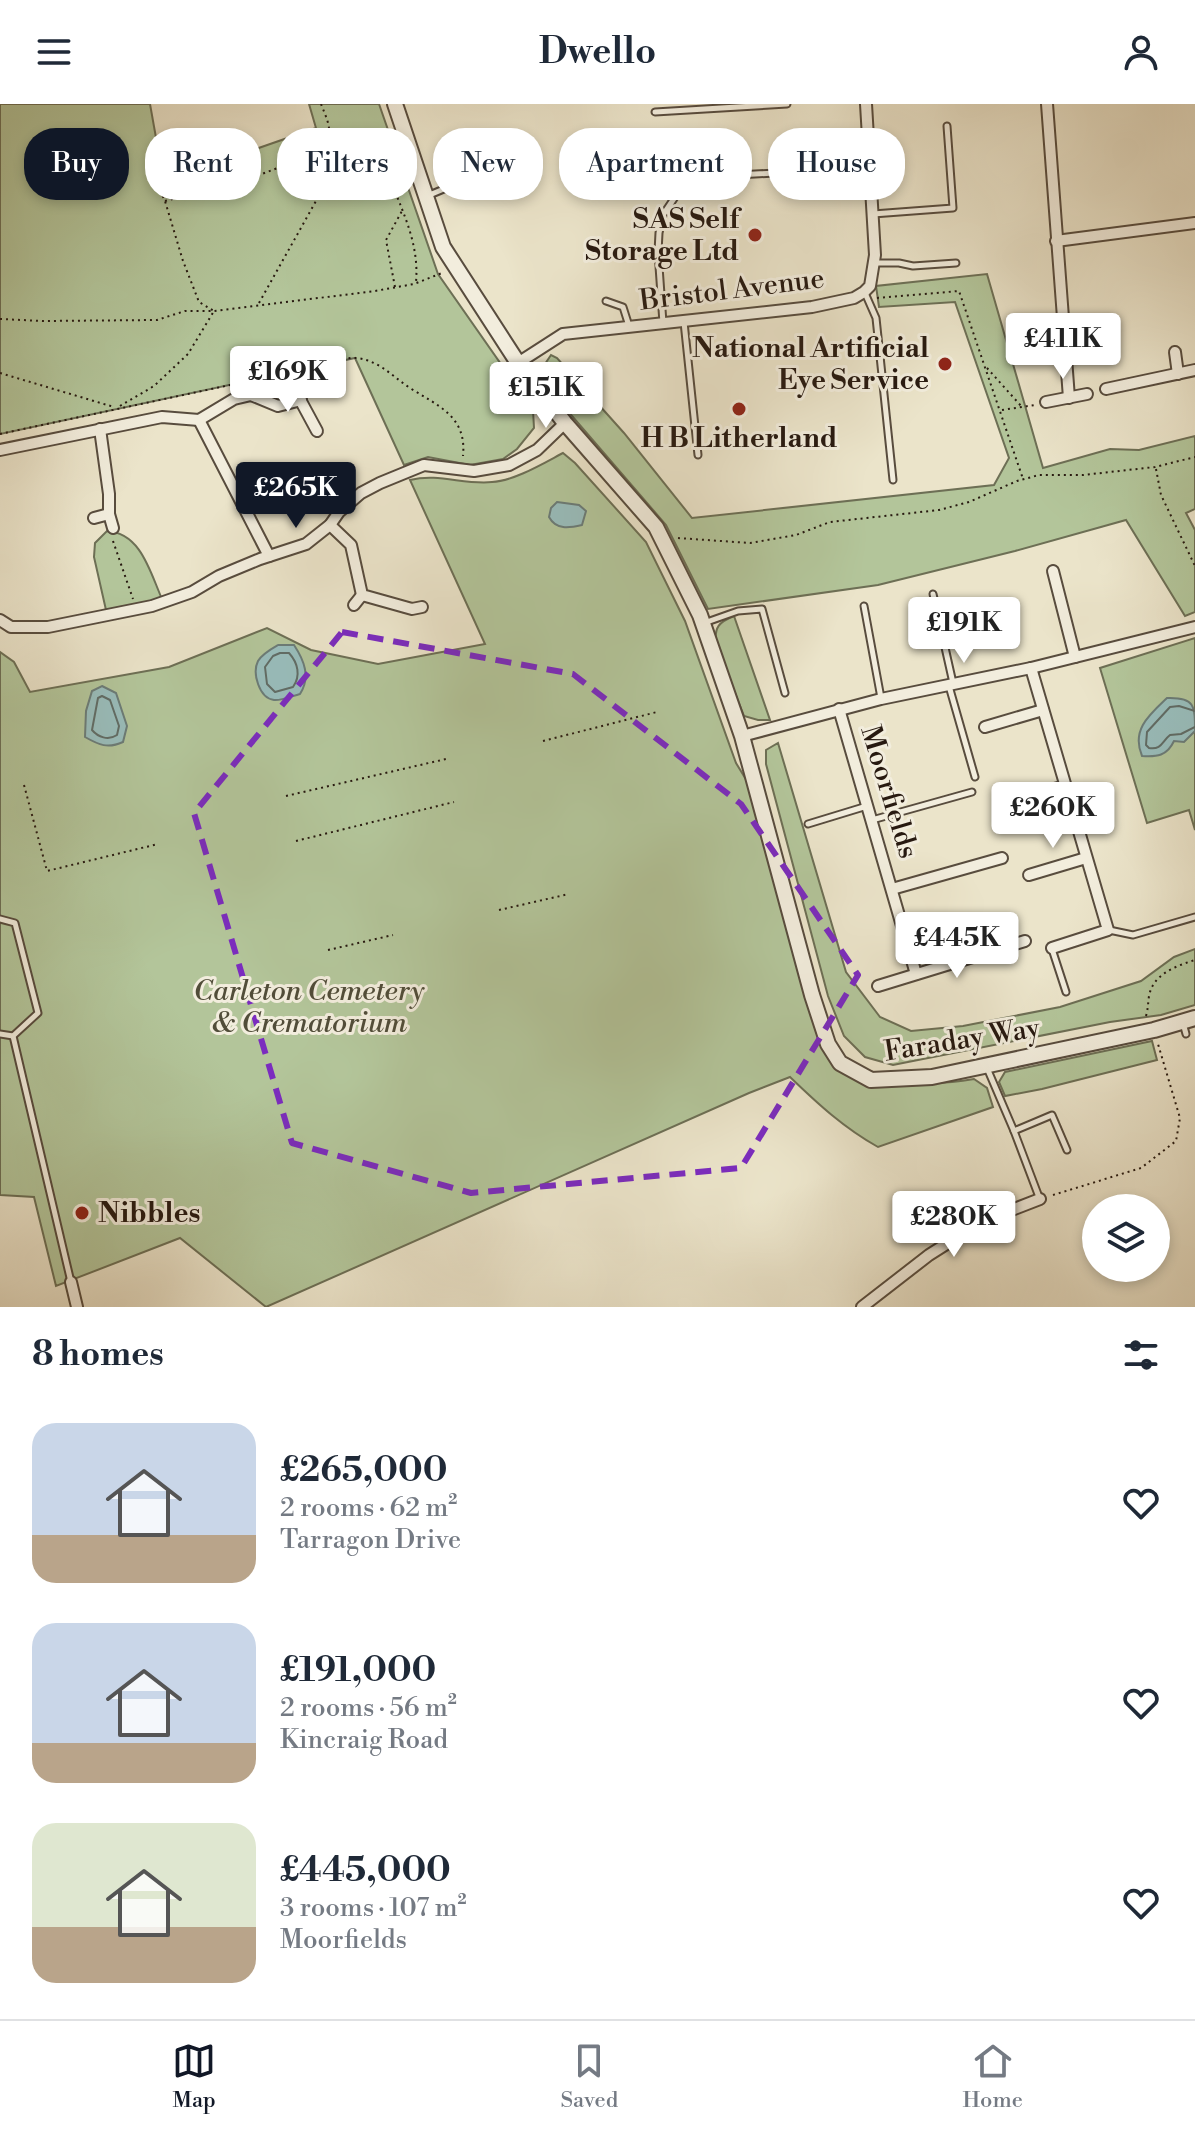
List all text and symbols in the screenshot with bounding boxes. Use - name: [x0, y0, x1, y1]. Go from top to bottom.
- icon: menu: [32, 30, 76, 74]
- text: Dwello: [539, 30, 656, 75]
- icon: person: [1119, 30, 1163, 74]
- chip: Buy: [24, 128, 129, 200]
- chip: Rent: [145, 128, 261, 200]
- chip: Filters: [277, 128, 417, 200]
- chip: New: [433, 128, 543, 200]
- chip: Apartment: [559, 128, 752, 200]
- chip: House: [768, 128, 905, 200]
- place label: SAS Self Storage Ltd: [585, 202, 742, 269]
- marker: SAS Self Storage Ltd: [746, 226, 764, 244]
- street label: Bristol Avenue: [637, 261, 826, 319]
- pin: £411K: [1007, 313, 1119, 381]
- text: £411K: [1024, 323, 1102, 355]
- place label: National Artificial Eye Service: [692, 331, 929, 398]
- pin: £169K: [232, 346, 344, 414]
- marker: National Artificial Eye Service: [936, 355, 954, 373]
- text: £169K: [248, 356, 328, 388]
- pin: £151K: [490, 362, 602, 430]
- text: £151K: [508, 372, 584, 404]
- marker: H B Litherland: [730, 400, 748, 418]
- place label: H B Litherland: [640, 421, 838, 456]
- pin: £265K: [240, 462, 352, 530]
- text: £265K: [254, 472, 338, 504]
- pin: £191K: [908, 597, 1020, 665]
- text: £191K: [926, 607, 1002, 639]
- street label: Moorfields: [852, 721, 926, 863]
- pin: £260K: [997, 782, 1109, 850]
- text: £260K: [1009, 792, 1097, 824]
- pin: £445K: [901, 912, 1013, 980]
- text: £445K: [914, 922, 1001, 954]
- park label: Carleton Cemetery & Crematorium: [193, 974, 426, 1041]
- street label: Faraday Way: [882, 1010, 1043, 1070]
- pin: £280K: [898, 1191, 1010, 1259]
- map controls: [1082, 1194, 1170, 1282]
- button: layers: [1082, 1194, 1170, 1282]
- place label: Nibbles: [98, 1196, 201, 1231]
- text: £280K: [910, 1201, 998, 1233]
- marker: Nibbles: [73, 1204, 91, 1222]
- icon: filters: [1119, 1333, 1163, 1377]
- text: 8 homes: [32, 1334, 164, 1376]
- text: £265,000: [280, 1450, 447, 1492]
- icon: home: [96, 1455, 192, 1551]
- icon: heart: [1119, 1481, 1163, 1525]
- text: 2 rooms · 62 m²: [280, 1492, 457, 1524]
- text: Tarragon Drive: [280, 1524, 461, 1556]
- text: £191,000: [280, 1650, 436, 1692]
- icon: home: [96, 1655, 192, 1751]
- icon: heart: [1119, 1681, 1163, 1725]
- text: 2 rooms · 56 m²: [280, 1692, 457, 1724]
- text: Kincraig Road: [280, 1724, 448, 1756]
- text: £445,000: [280, 1850, 451, 1892]
- icon: home: [96, 1855, 192, 1951]
- icon: heart: [1119, 1881, 1163, 1925]
- text: 3 rooms · 107 m²: [280, 1892, 467, 1924]
- text: Moorfields: [280, 1924, 407, 1956]
- tab: Map: [172, 2039, 216, 2114]
- tab: Saved: [560, 2039, 618, 2114]
- tab: Home: [962, 2039, 1023, 2114]

